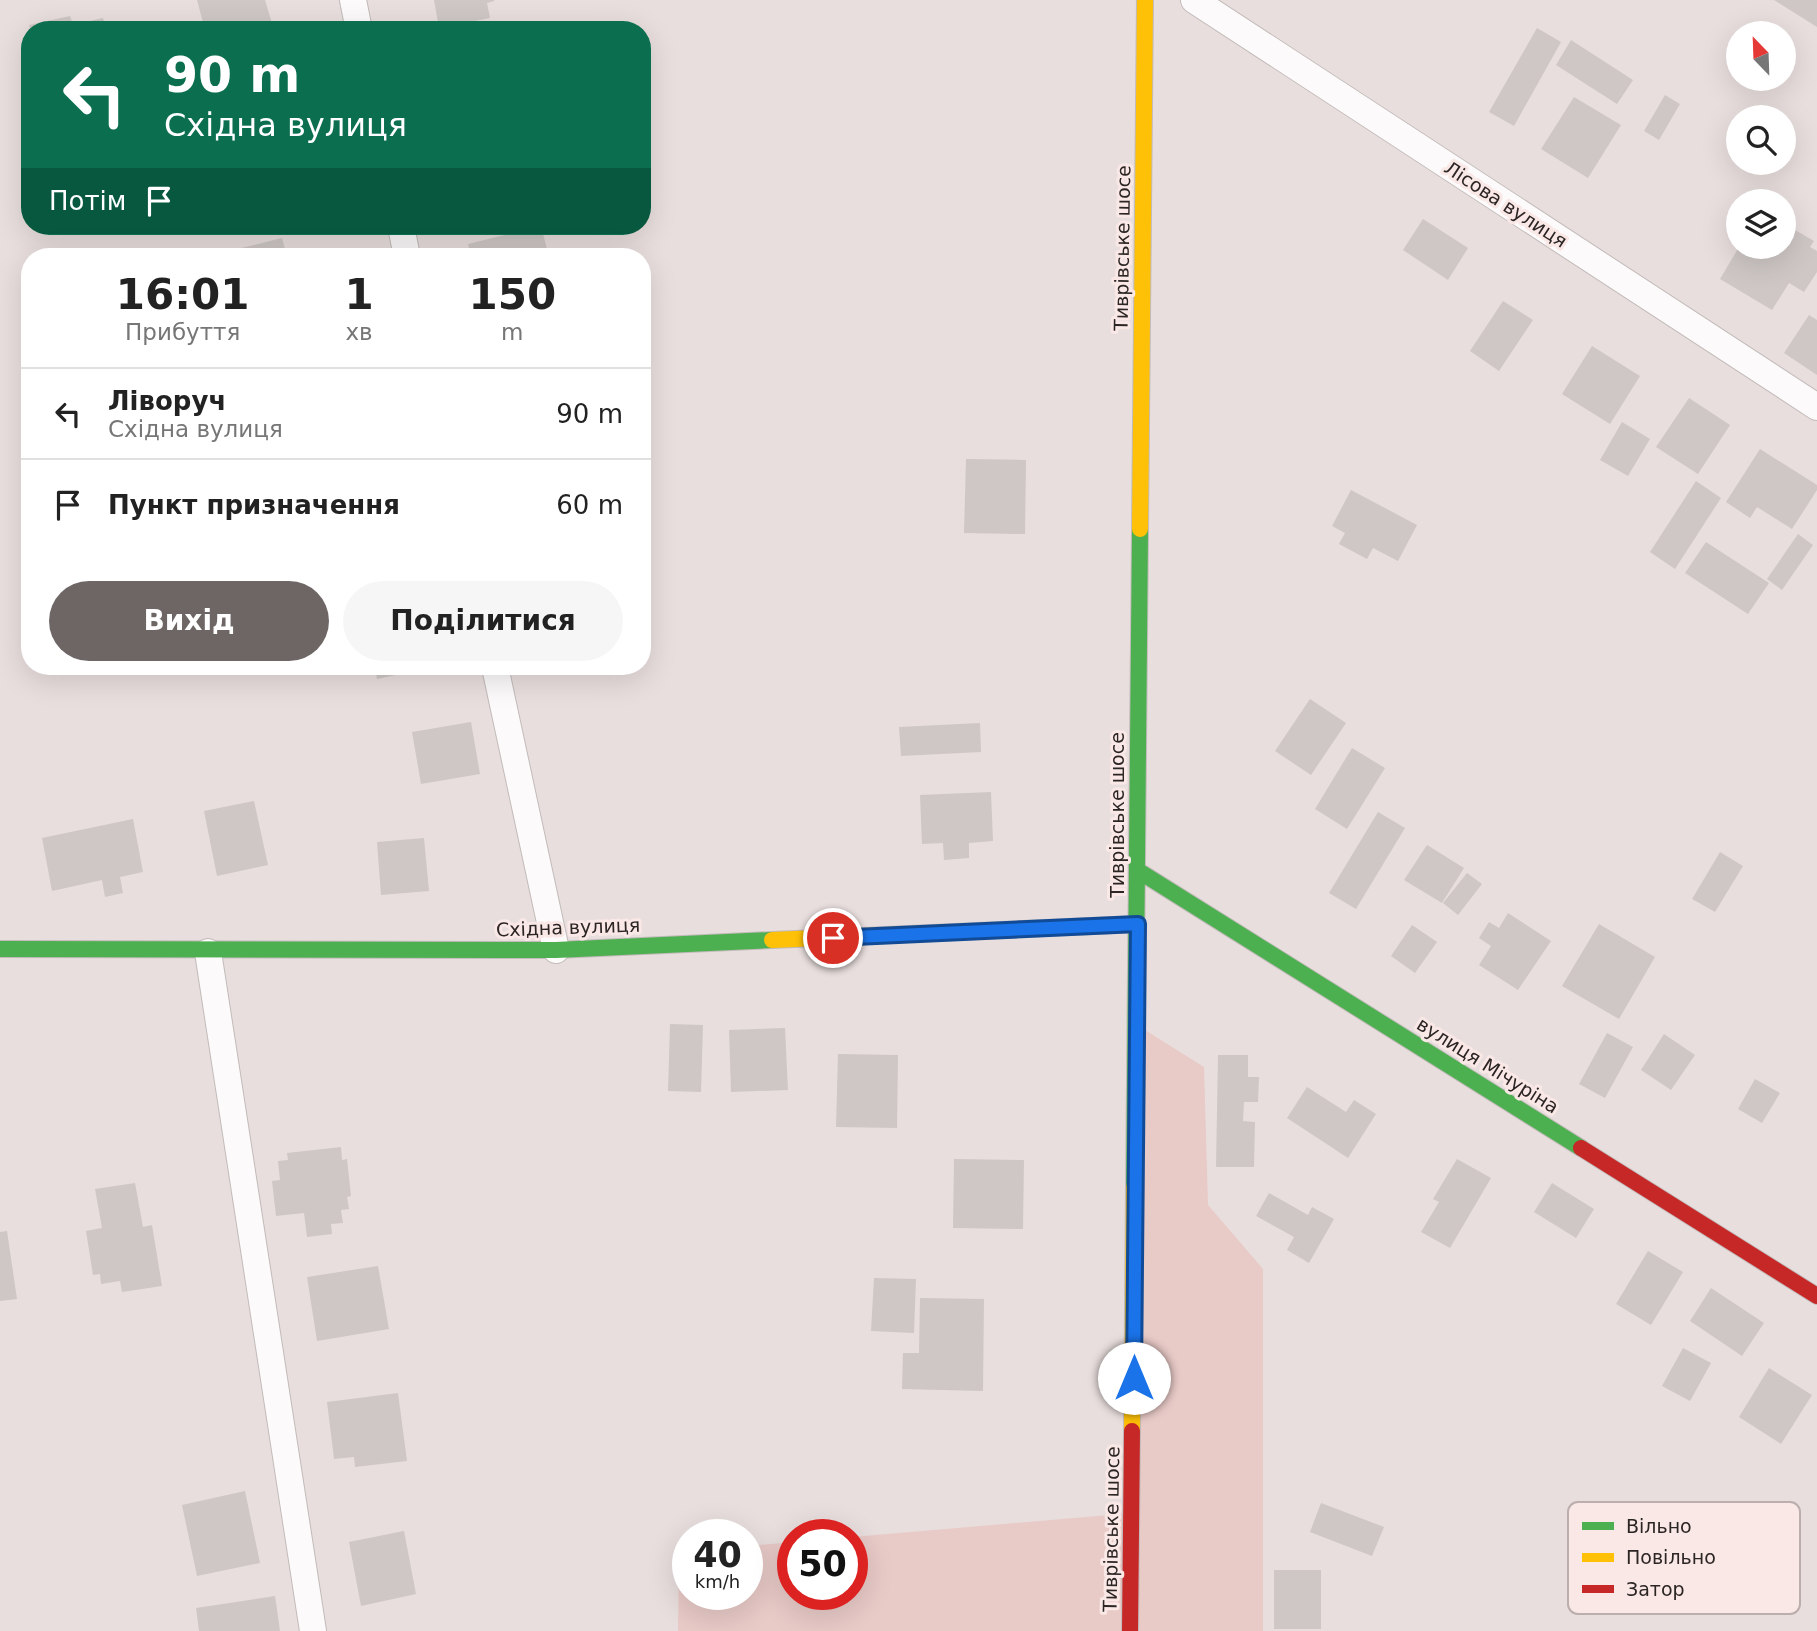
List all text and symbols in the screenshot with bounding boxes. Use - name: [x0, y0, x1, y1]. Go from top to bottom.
- north arrow: [1726, 21, 1796, 91]
- map controls: [1726, 21, 1796, 259]
- text: 90 m: [164, 47, 300, 104]
- icon: left: [49, 49, 140, 140]
- button: search: [1726, 105, 1796, 175]
- text: Східна вулиця: [164, 106, 407, 144]
- street label: Лісова вулиця: [1441, 156, 1571, 252]
- street label: Тиврівське шосе: [1110, 165, 1134, 332]
- icon: arrive: [140, 182, 178, 220]
- text: Потім: [49, 186, 126, 216]
- button: layers: [1726, 189, 1796, 259]
- text: 16:01: [116, 270, 250, 319]
- text: 1: [344, 270, 374, 319]
- text: 150: [468, 270, 556, 319]
- text: Прибуття: [125, 319, 240, 345]
- text: хв: [345, 319, 373, 345]
- text: m: [501, 319, 524, 345]
- text: Ліворуч: [108, 386, 226, 416]
- icon: left: [49, 395, 87, 433]
- text: 90 m: [556, 399, 623, 429]
- text: Східна вулиця: [108, 416, 283, 442]
- icon: arrive: [49, 486, 87, 524]
- text: Пункт призначення: [108, 490, 400, 520]
- text: 60 m: [556, 490, 623, 520]
- button: Вихід: [49, 581, 329, 661]
- button: Поділитися: [343, 581, 623, 661]
- street label: Тиврівське шосе: [1106, 732, 1128, 899]
- pin: [803, 908, 863, 968]
- street label: Східна вулиця: [495, 913, 641, 941]
- icon: arrive: [814, 919, 852, 957]
- street label: вулиця Мічуріна: [1413, 1013, 1563, 1117]
- position arrow: [1097, 1341, 1171, 1415]
- street label: Тиврівське шосе: [1099, 1446, 1123, 1613]
- legend: [1568, 1502, 1800, 1614]
- text: Вільно: [1626, 1515, 1692, 1537]
- speed limit sign: 50: [777, 1519, 868, 1610]
- text: 40: [693, 1535, 742, 1575]
- text: Повільно: [1626, 1546, 1716, 1568]
- text: km/h: [695, 1571, 740, 1592]
- text: Затор: [1626, 1578, 1685, 1600]

